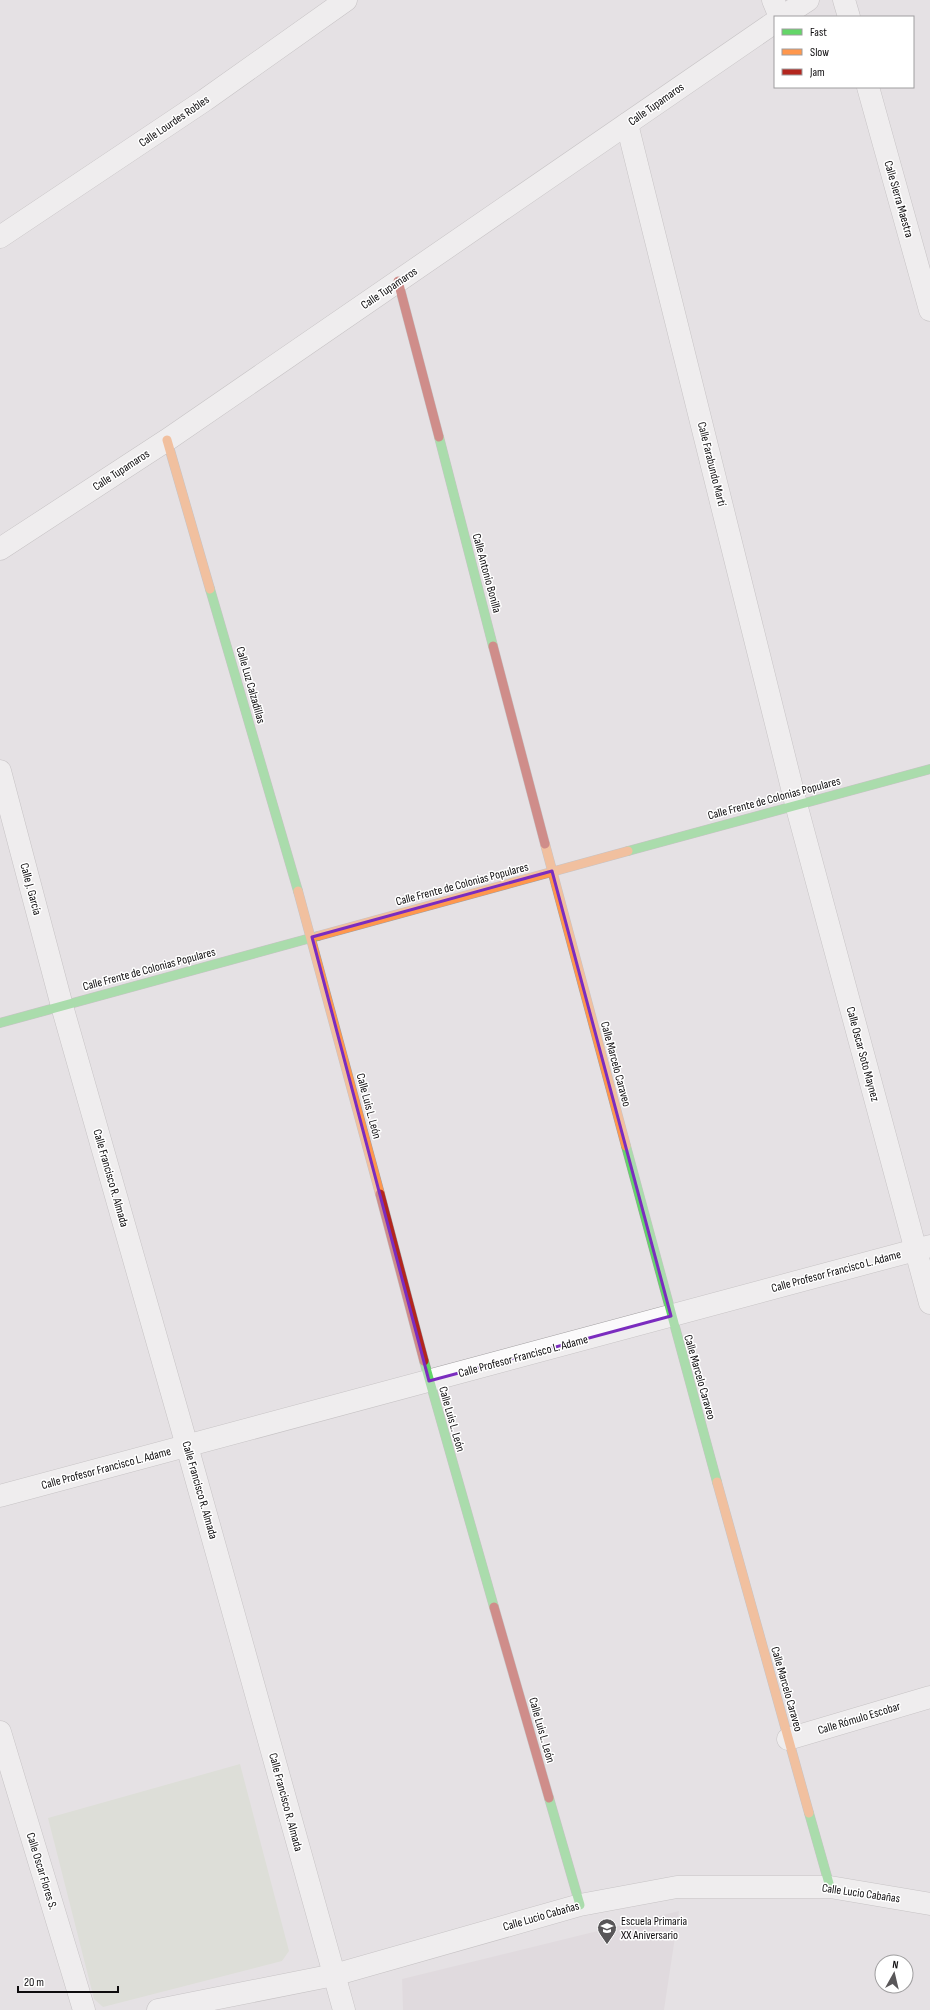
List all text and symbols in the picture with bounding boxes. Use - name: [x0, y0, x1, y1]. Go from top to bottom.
- legend: [774, 16, 914, 88]
- text: Fast: [810, 25, 827, 40]
- text: Slow: [810, 45, 829, 60]
- text: Jam: [809, 65, 825, 80]
- street label: Calle Tupamaros: [625, 80, 687, 129]
- street label: Calle Lourdes Robles: [136, 92, 212, 150]
- street label: Calle Sierra Maestra: [880, 159, 917, 240]
- street label: Calle Tupamaros: [358, 264, 420, 313]
- street label: Calle Farabundo Martí: [694, 420, 729, 509]
- street label: Calle Tupamaros: [90, 446, 153, 494]
- street label: Calle Antonio Bonilla: [469, 532, 504, 615]
- street label: Calle Luz Calzadillas: [232, 645, 269, 725]
- street label: Calle Frente de Colonias Populares: [706, 774, 842, 823]
- street label: Calle Frente de Colonias Populares: [394, 860, 530, 909]
- street label: Calle J. García: [16, 861, 45, 917]
- street label: Calle Frente de Colonias Populares: [81, 945, 217, 994]
- street label: Calle Oscar Soto Maynez: [843, 1005, 883, 1104]
- street label: Calle Marcelo Caraveo: [597, 1020, 634, 1108]
- street label: Calle Luis L. León: [353, 1072, 384, 1141]
- street label: Calle Francisco R. Almada: [89, 1127, 132, 1229]
- street label: Calle Profesor Francisco L. Adame: [770, 1247, 903, 1296]
- street label: Calle Profesor Francisco L. Adame: [457, 1332, 590, 1381]
- street label: Calle Marcelo Caraveo: [680, 1333, 719, 1421]
- street label: Calle Luis L. León: [435, 1385, 468, 1454]
- street label: Calle Francisco R. Almada: [178, 1439, 221, 1541]
- street label: Calle Profesor Francisco L. Adame: [40, 1444, 173, 1493]
- street label: Calle Marcelo Caraveo: [767, 1645, 806, 1733]
- street label: Calle Luis L. León: [525, 1696, 558, 1765]
- street label: Calle Rómulo Escobar: [816, 1699, 903, 1738]
- street label: Calle Francisco R. Almada: [265, 1751, 306, 1853]
- street label: Calle Oscar Flores S.: [23, 1831, 60, 1911]
- street label: Calle Lucio Cabañas: [821, 1881, 901, 1906]
- street label: Calle Lucio Cabañas: [501, 1898, 581, 1935]
- place label: Escuela Primaria XX Aniversario: [620, 1914, 687, 1943]
- school or university icon: Escuela Primaria XX Aniversario: [596, 1917, 618, 1945]
- north arrow: [874, 1954, 914, 1994]
- text: N: [892, 1958, 899, 1971]
- scale bar: [18, 1968, 118, 1994]
- text: 20 m: [24, 1975, 44, 1990]

